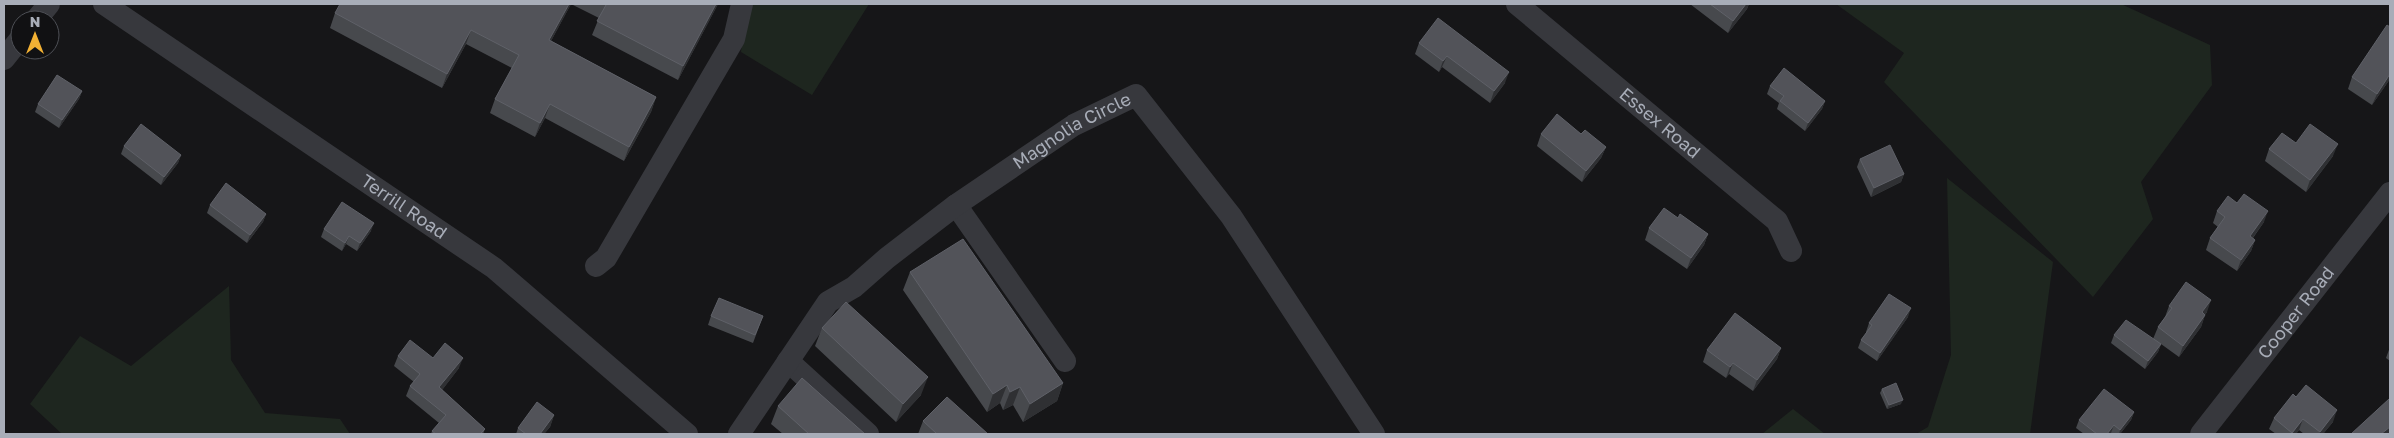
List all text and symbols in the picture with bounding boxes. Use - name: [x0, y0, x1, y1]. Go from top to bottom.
- north arrow: [10, 10, 60, 60]
- text: N: [30, 13, 40, 30]
- street label: Essex Road: [1616, 82, 1705, 162]
- street label: Magnolia Circle: [1008, 87, 1134, 173]
- street label: Terrill Road: [357, 169, 452, 243]
- street label: Cooper Road: [2252, 262, 2338, 363]

